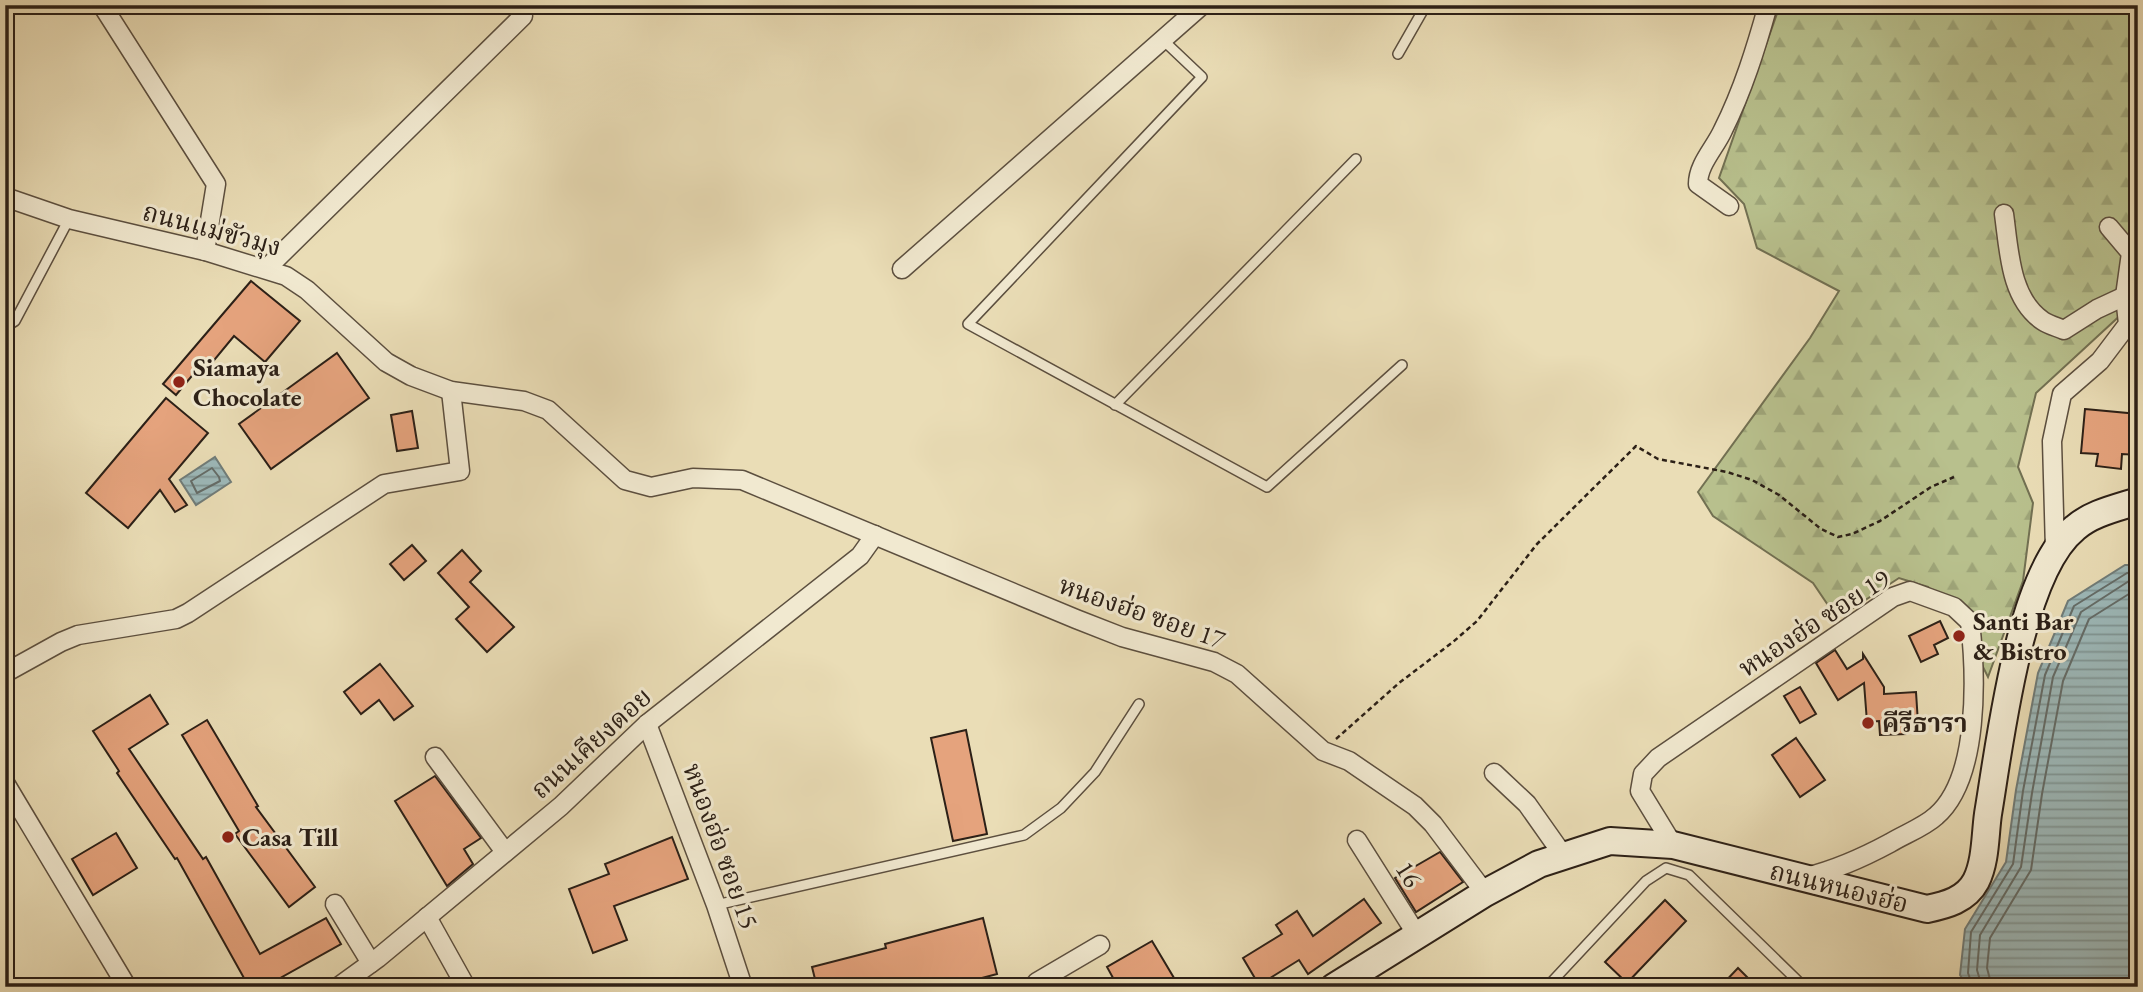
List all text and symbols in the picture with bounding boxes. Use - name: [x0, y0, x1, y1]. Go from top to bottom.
- street label: ถนนแม่ขัวมุง: [139, 194, 285, 265]
- place label: Siamaya Chocolate: [193, 350, 302, 414]
- marker: Siamaya Chocolate: [171, 374, 187, 390]
- street label: หนองฮ่อ ซอย 19: [1732, 561, 1897, 685]
- street label: หนองฮ่อ ซอย 17: [1054, 568, 1230, 657]
- place label: Santi Bar & Bistro: [1973, 604, 2074, 668]
- marker: Santi Bar & Bistro: [1951, 628, 1967, 644]
- street label: ถนนเคียงดอย: [523, 680, 659, 806]
- place label: คีรีธารา: [1882, 706, 1968, 740]
- marker: คีรีธารา: [1860, 715, 1876, 731]
- street label: หนองฮ่อ ซอย 15: [675, 759, 767, 933]
- place label: Casa Till: [242, 820, 338, 854]
- marker: Casa Till: [220, 829, 236, 845]
- street label: ถนนหนองฮ่อ: [1766, 853, 1912, 921]
- street label: 16: [1388, 854, 1430, 894]

